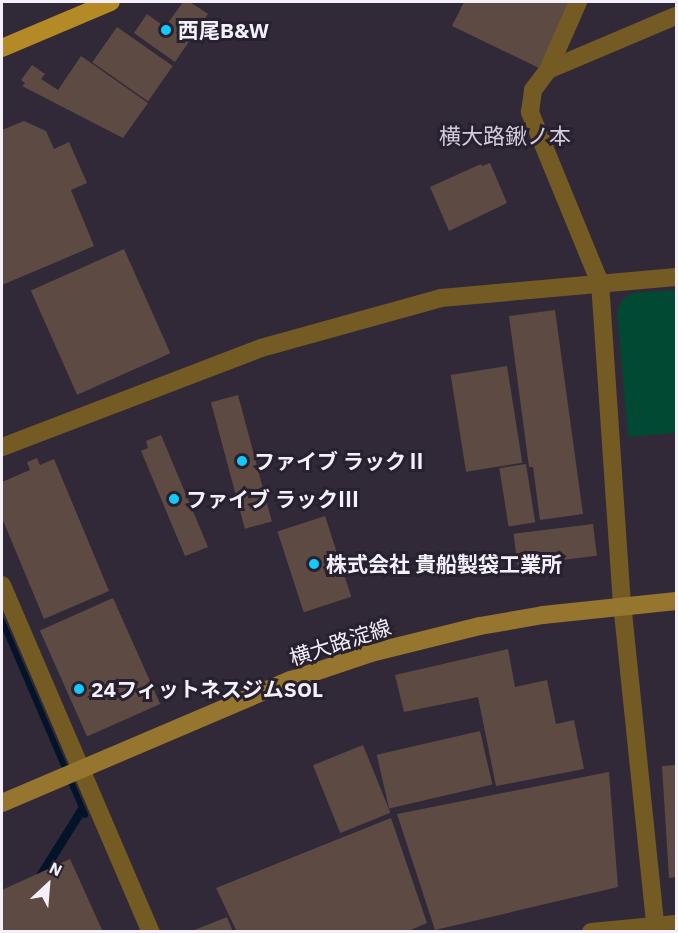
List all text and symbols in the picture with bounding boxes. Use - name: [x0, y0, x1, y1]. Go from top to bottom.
- place label: 西尾B&W: [178, 17, 269, 43]
- marker: 西尾B&W: [159, 23, 173, 37]
- district label: 横大路鍬ノ本: [439, 123, 571, 149]
- place label: ファイブ ラックⅡ: [254, 448, 427, 474]
- marker: ファイブ ラックⅡ: [235, 454, 249, 468]
- place label: ファイブ ラックⅢ: [186, 486, 359, 512]
- marker: ファイブ ラックⅢ: [167, 492, 181, 506]
- place label: 株式会社 貴船製袋工業所: [326, 551, 562, 577]
- marker: 株式会社 貴船製袋工業所: [307, 557, 321, 571]
- street label: 横大路淀線: [286, 614, 394, 670]
- place label: 24フィットネスジムSOL: [91, 676, 323, 702]
- marker: 24フィットネスジムSOL: [72, 682, 86, 696]
- north arrow: [18, 855, 78, 915]
- text: N: [46, 857, 65, 880]

